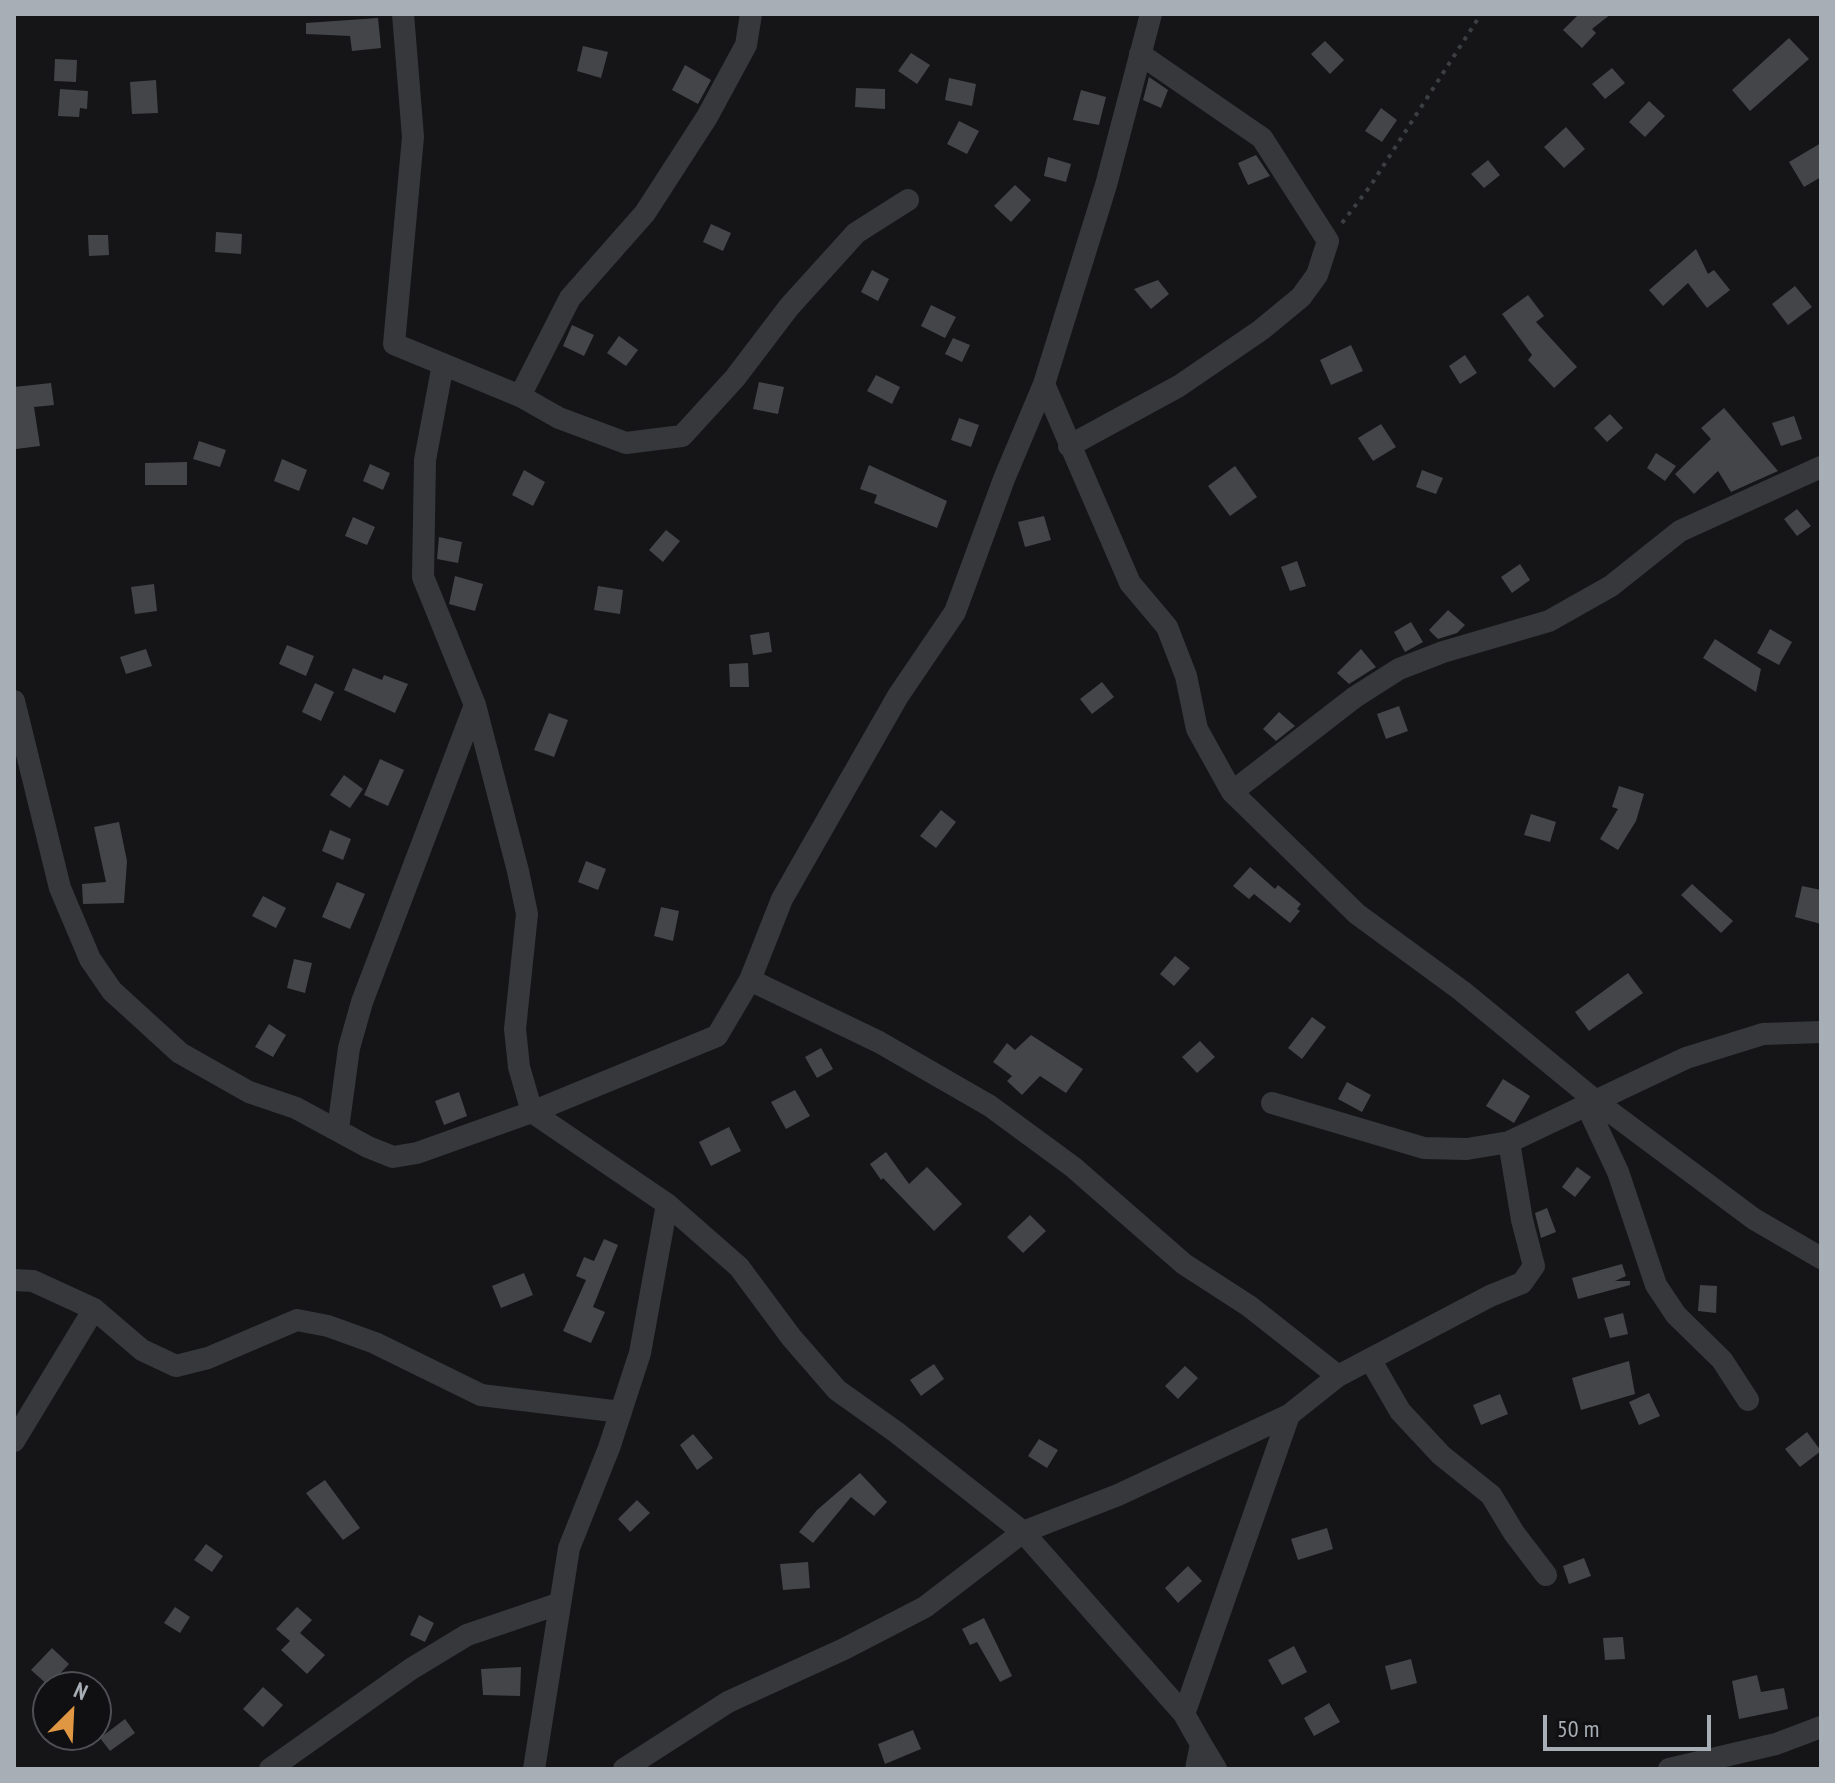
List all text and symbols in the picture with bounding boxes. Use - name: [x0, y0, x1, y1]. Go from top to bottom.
- north arrow: [32, 1671, 112, 1751]
- text: N: [70, 1676, 92, 1706]
- scale bar: [1547, 1699, 1715, 1749]
- text: 50 m: [1557, 1713, 1599, 1744]

